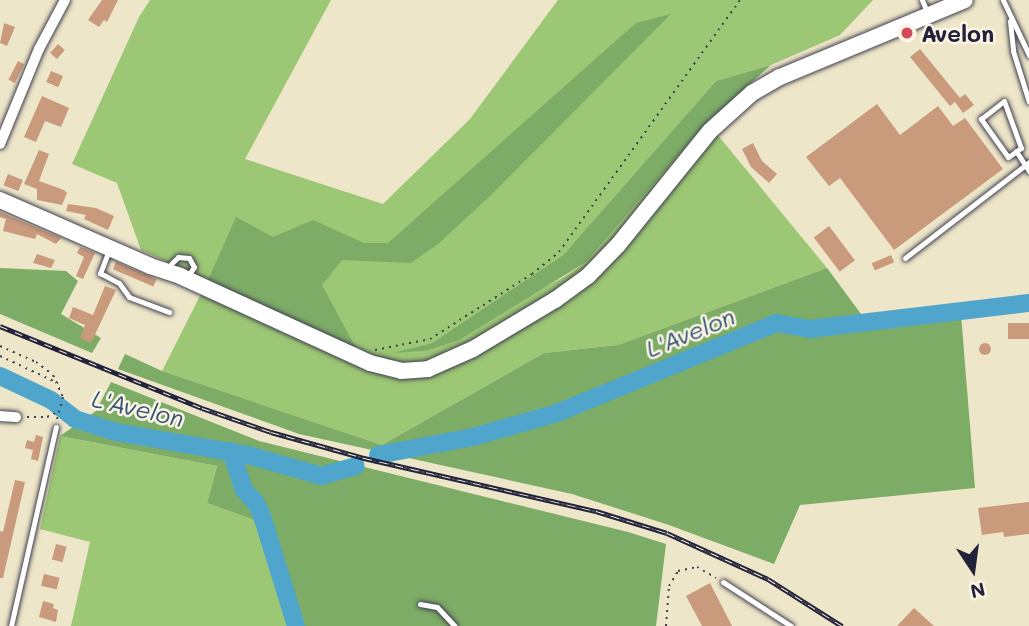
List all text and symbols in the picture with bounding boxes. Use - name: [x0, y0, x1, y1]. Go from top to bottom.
- place label: Avelon: [921, 19, 994, 47]
- marker: Avelon: [899, 25, 915, 41]
- water label: L'Avelon: [641, 301, 739, 363]
- water label: L'Avelon: [89, 383, 187, 433]
- north arrow: [938, 535, 1008, 605]
- text: N: [968, 577, 988, 605]

